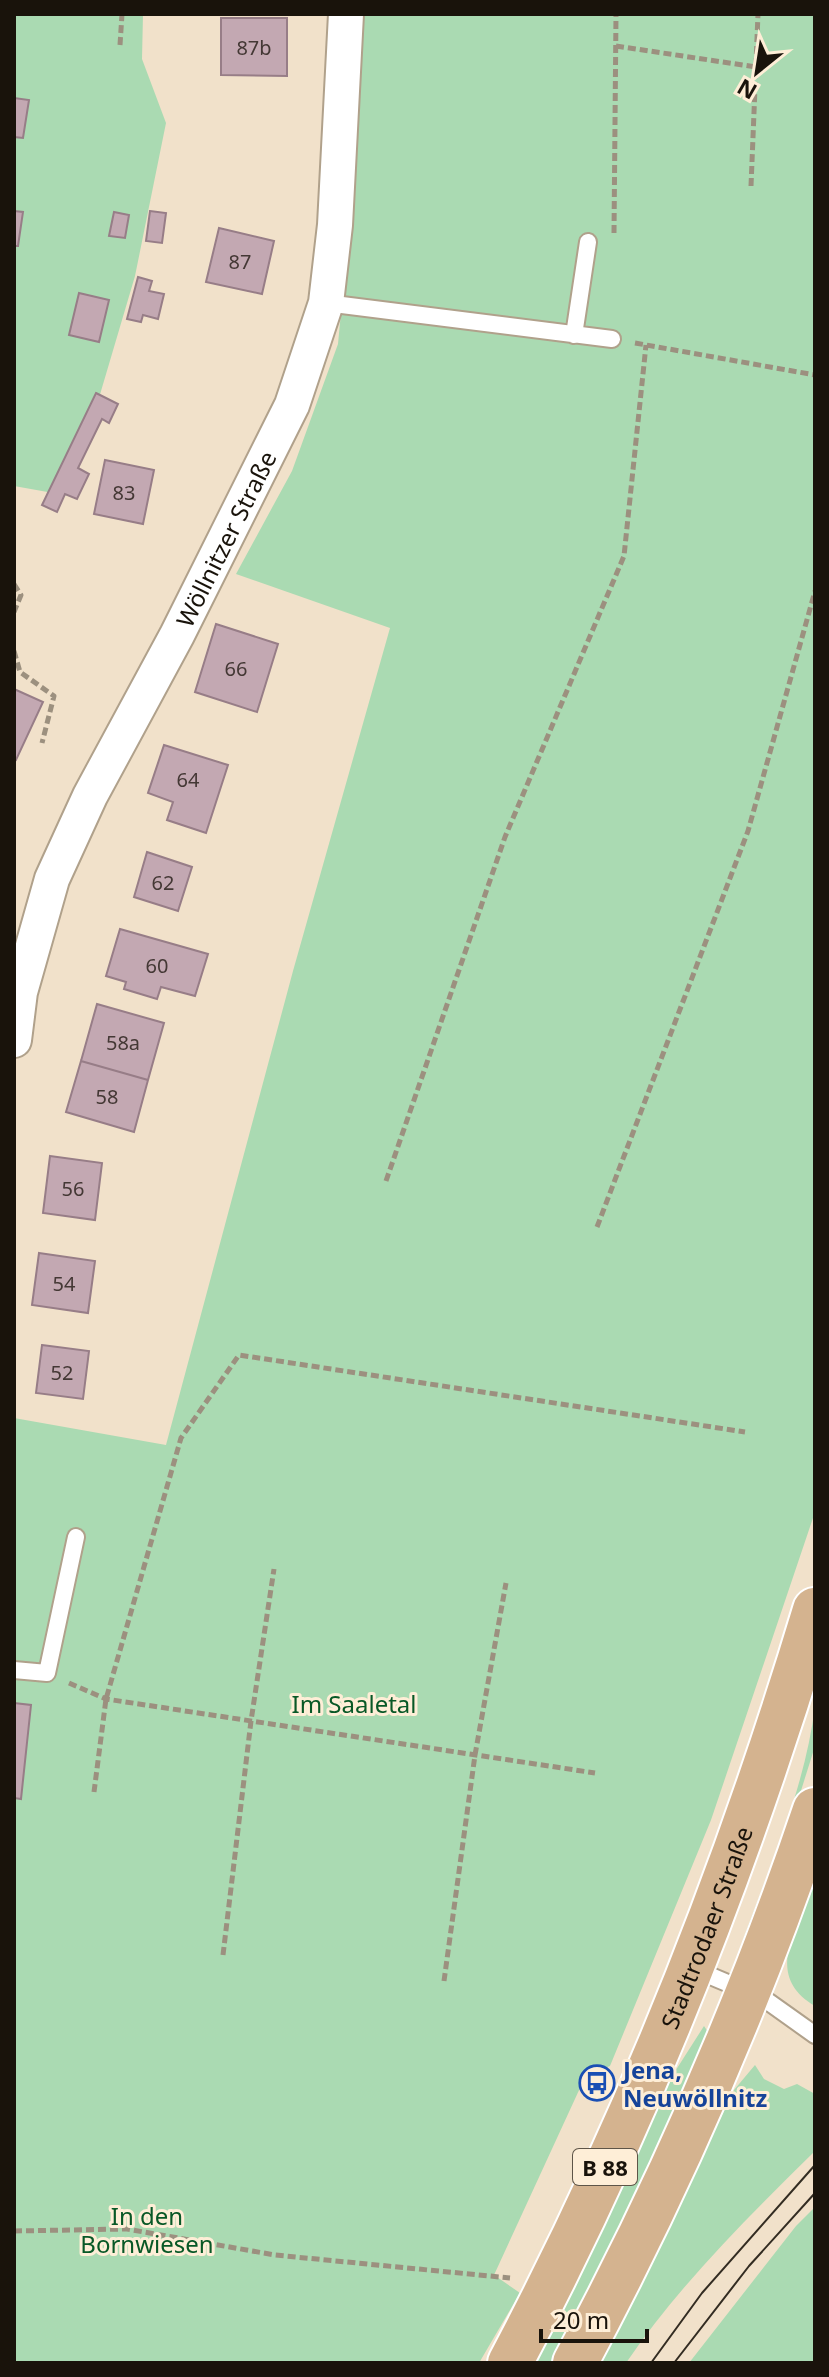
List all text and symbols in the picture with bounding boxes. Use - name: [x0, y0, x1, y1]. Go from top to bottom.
- north arrow: [717, 32, 797, 112]
- house number: 87b: [236, 34, 272, 61]
- text: N: [731, 73, 762, 108]
- house number: 87: [229, 248, 251, 275]
- street label: Wöllnitzer Straße: [167, 445, 283, 632]
- house number: 83: [113, 479, 135, 506]
- house number: 66: [225, 655, 247, 682]
- house number: 64: [177, 766, 200, 793]
- house number: 62: [152, 869, 174, 896]
- house number: 60: [146, 952, 168, 979]
- house number: 58a: [106, 1029, 140, 1056]
- house number: 58: [96, 1083, 118, 1110]
- house number: 56: [62, 1175, 84, 1202]
- house number: 54: [53, 1270, 76, 1297]
- house number: 52: [51, 1359, 73, 1386]
- park label: Im Saaletal: [292, 1687, 416, 1720]
- street label: Stadtrodaer Straße: [652, 1822, 759, 2033]
- place label: Jena, Neuwöllnitz: [621, 2053, 767, 2114]
- bus stop icon: Jena, Neuwöllnitz: [578, 2064, 616, 2102]
- road number: B 88: [573, 2149, 637, 2185]
- park label: In den Bornwiesen: [80, 2199, 214, 2260]
- scale bar: [541, 2293, 647, 2343]
- text: 20 m: [553, 2303, 609, 2336]

